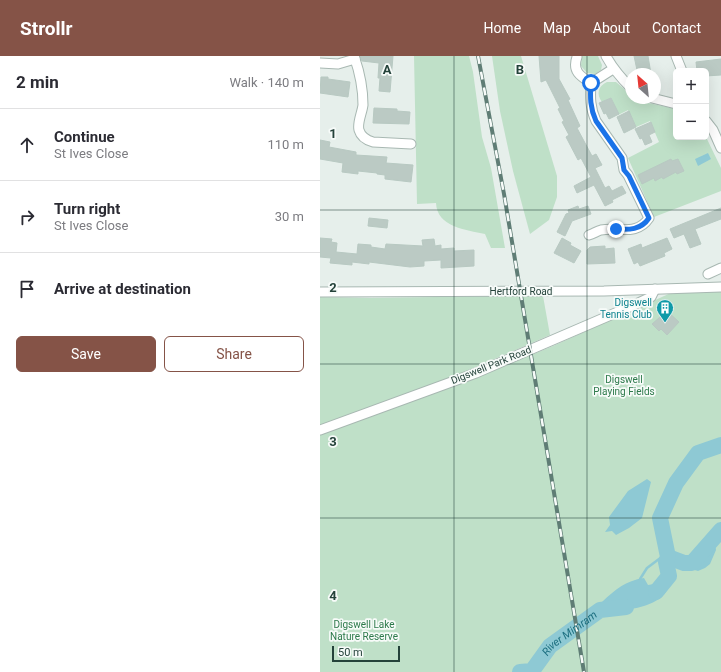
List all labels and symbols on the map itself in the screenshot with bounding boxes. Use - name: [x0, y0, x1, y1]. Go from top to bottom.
- text: A: [383, 62, 392, 77]
- text: B: [516, 62, 524, 77]
- north arrow: [625, 68, 661, 104]
- route start: [582, 74, 600, 92]
- text: 1: [329, 126, 337, 141]
- route end: [607, 220, 625, 238]
- text: 2: [329, 280, 337, 295]
- street label: Hertford Road: [490, 286, 552, 297]
- place label: Digswell Tennis Club: [600, 297, 652, 320]
- building icon: Digswell Tennis Club: [655, 298, 675, 323]
- street label: Digswell Park Road: [449, 344, 533, 386]
- park label: Digswell Playing Fields: [593, 374, 655, 397]
- text: 3: [329, 434, 337, 449]
- text: 4: [329, 588, 337, 603]
- water label: River Mimram: [539, 608, 599, 658]
- park label: Digswell Lake Nature Reserve: [330, 619, 398, 642]
- scale bar: [332, 644, 400, 663]

